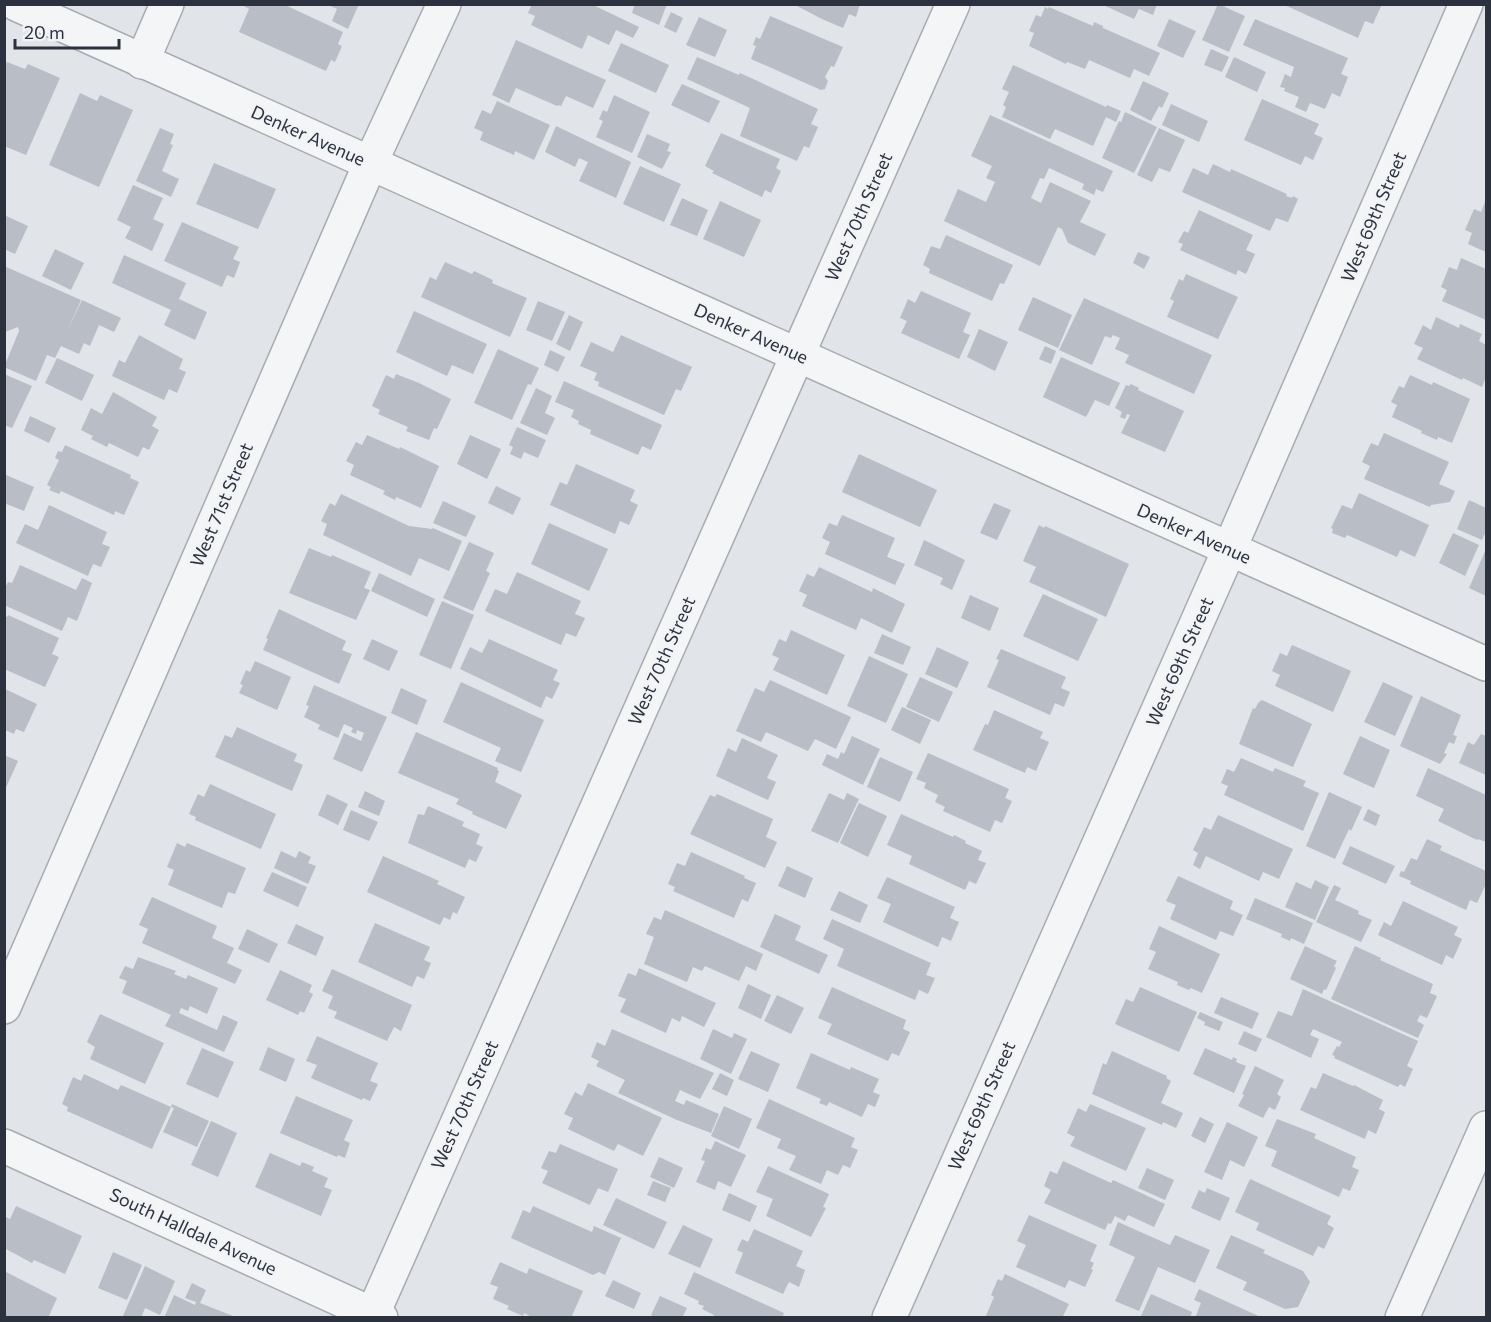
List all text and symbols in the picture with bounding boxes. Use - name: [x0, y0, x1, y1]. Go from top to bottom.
- scale bar: [15, 12, 118, 50]
- text: 20 m: [24, 21, 65, 43]
- street label: Denker Avenue: [248, 100, 369, 170]
- street label: West 69th Street: [1336, 148, 1410, 285]
- street label: West 70th Street: [820, 149, 896, 284]
- street label: Denker Avenue: [691, 298, 812, 368]
- street label: West 71st Street: [185, 439, 257, 570]
- street label: Denker Avenue: [1134, 498, 1255, 568]
- street label: West 70th Street: [623, 593, 699, 728]
- street label: West 69th Street: [1141, 594, 1217, 730]
- street label: West 70th Street: [426, 1037, 502, 1172]
- street label: West 69th Street: [943, 1038, 1019, 1174]
- street label: South Halldale Avenue: [106, 1183, 280, 1279]

